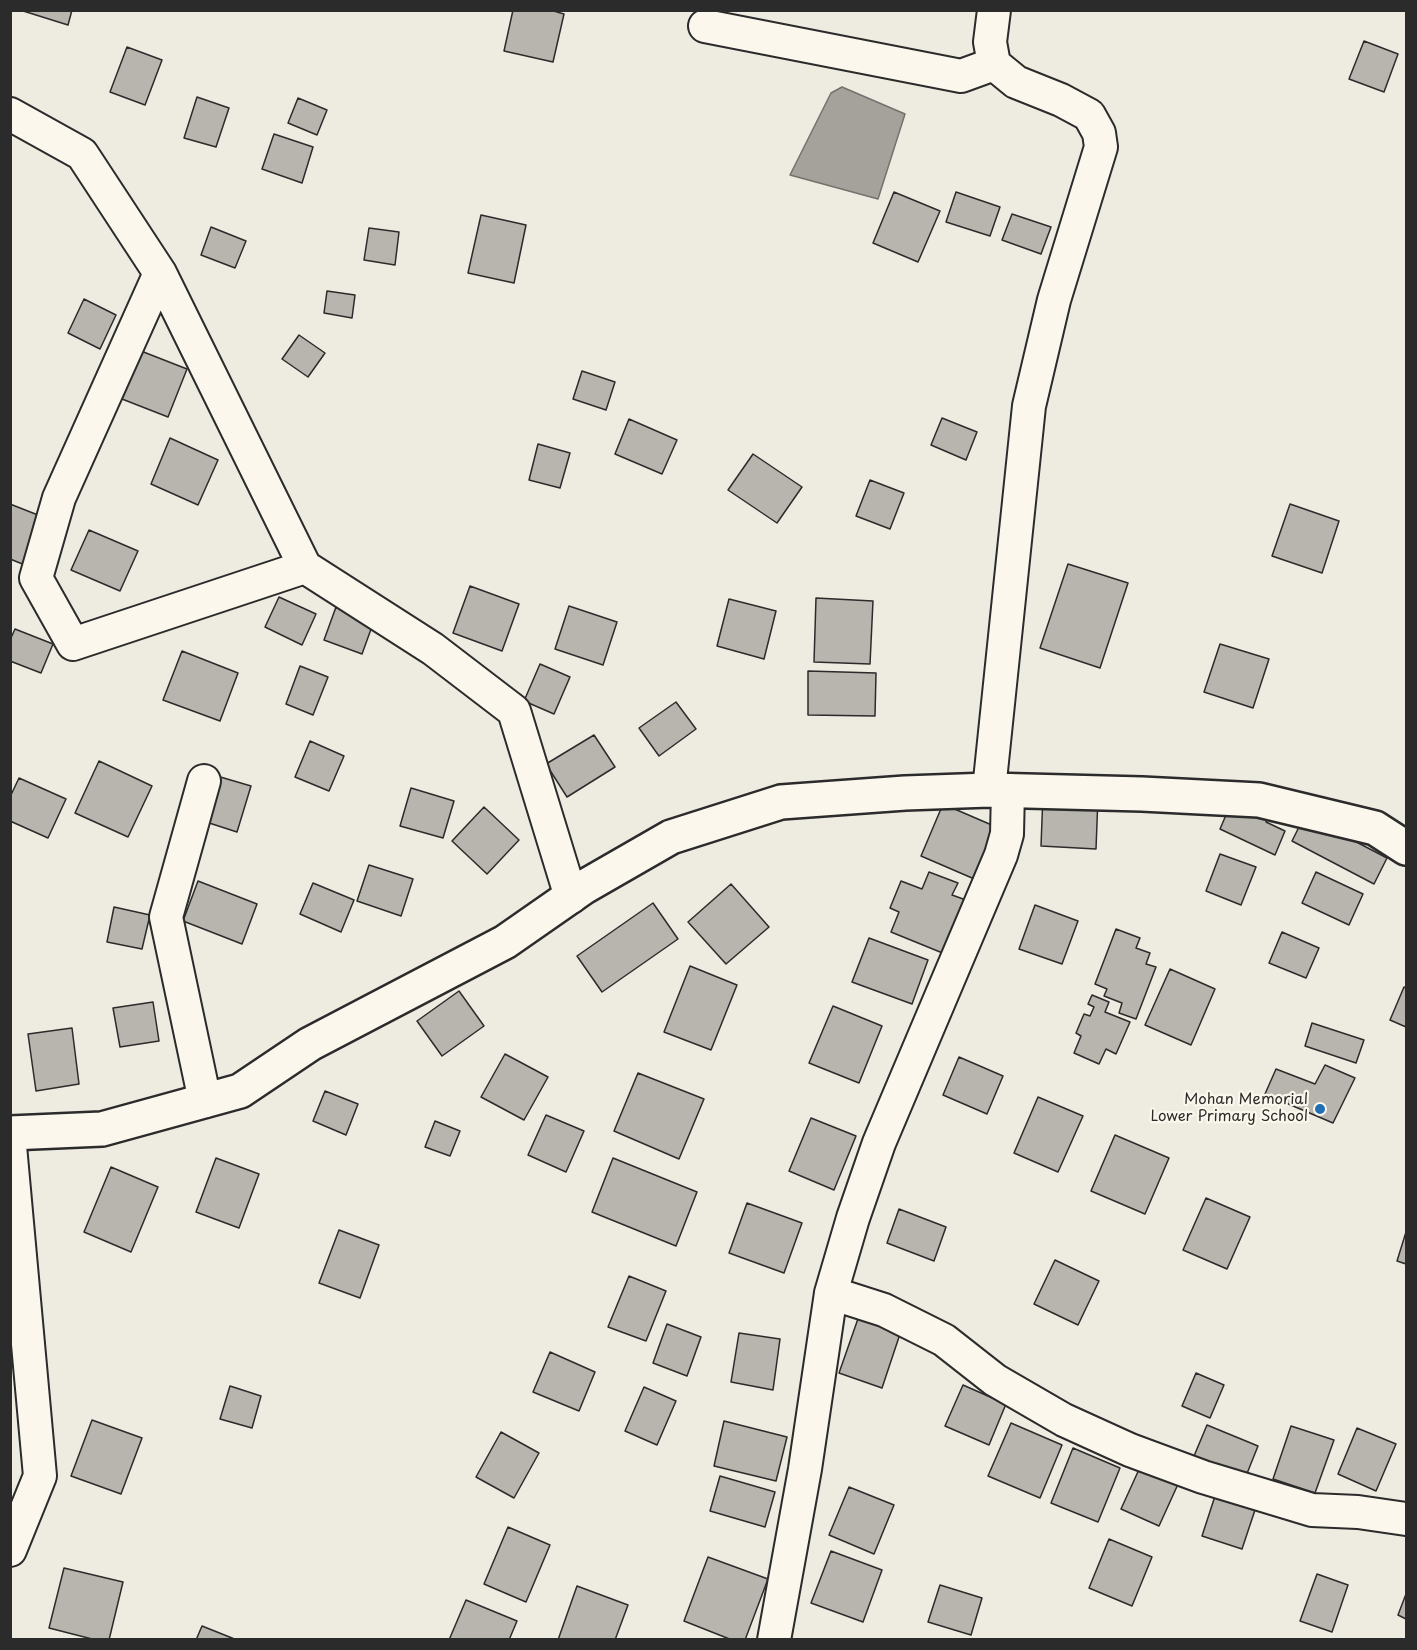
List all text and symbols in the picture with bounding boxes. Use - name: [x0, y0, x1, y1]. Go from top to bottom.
- place label: Mohan Memorial Lower Primary School: [1150, 1091, 1308, 1126]
- marker: Mohan Memorial Lower Primary School: [1313, 1102, 1327, 1116]

